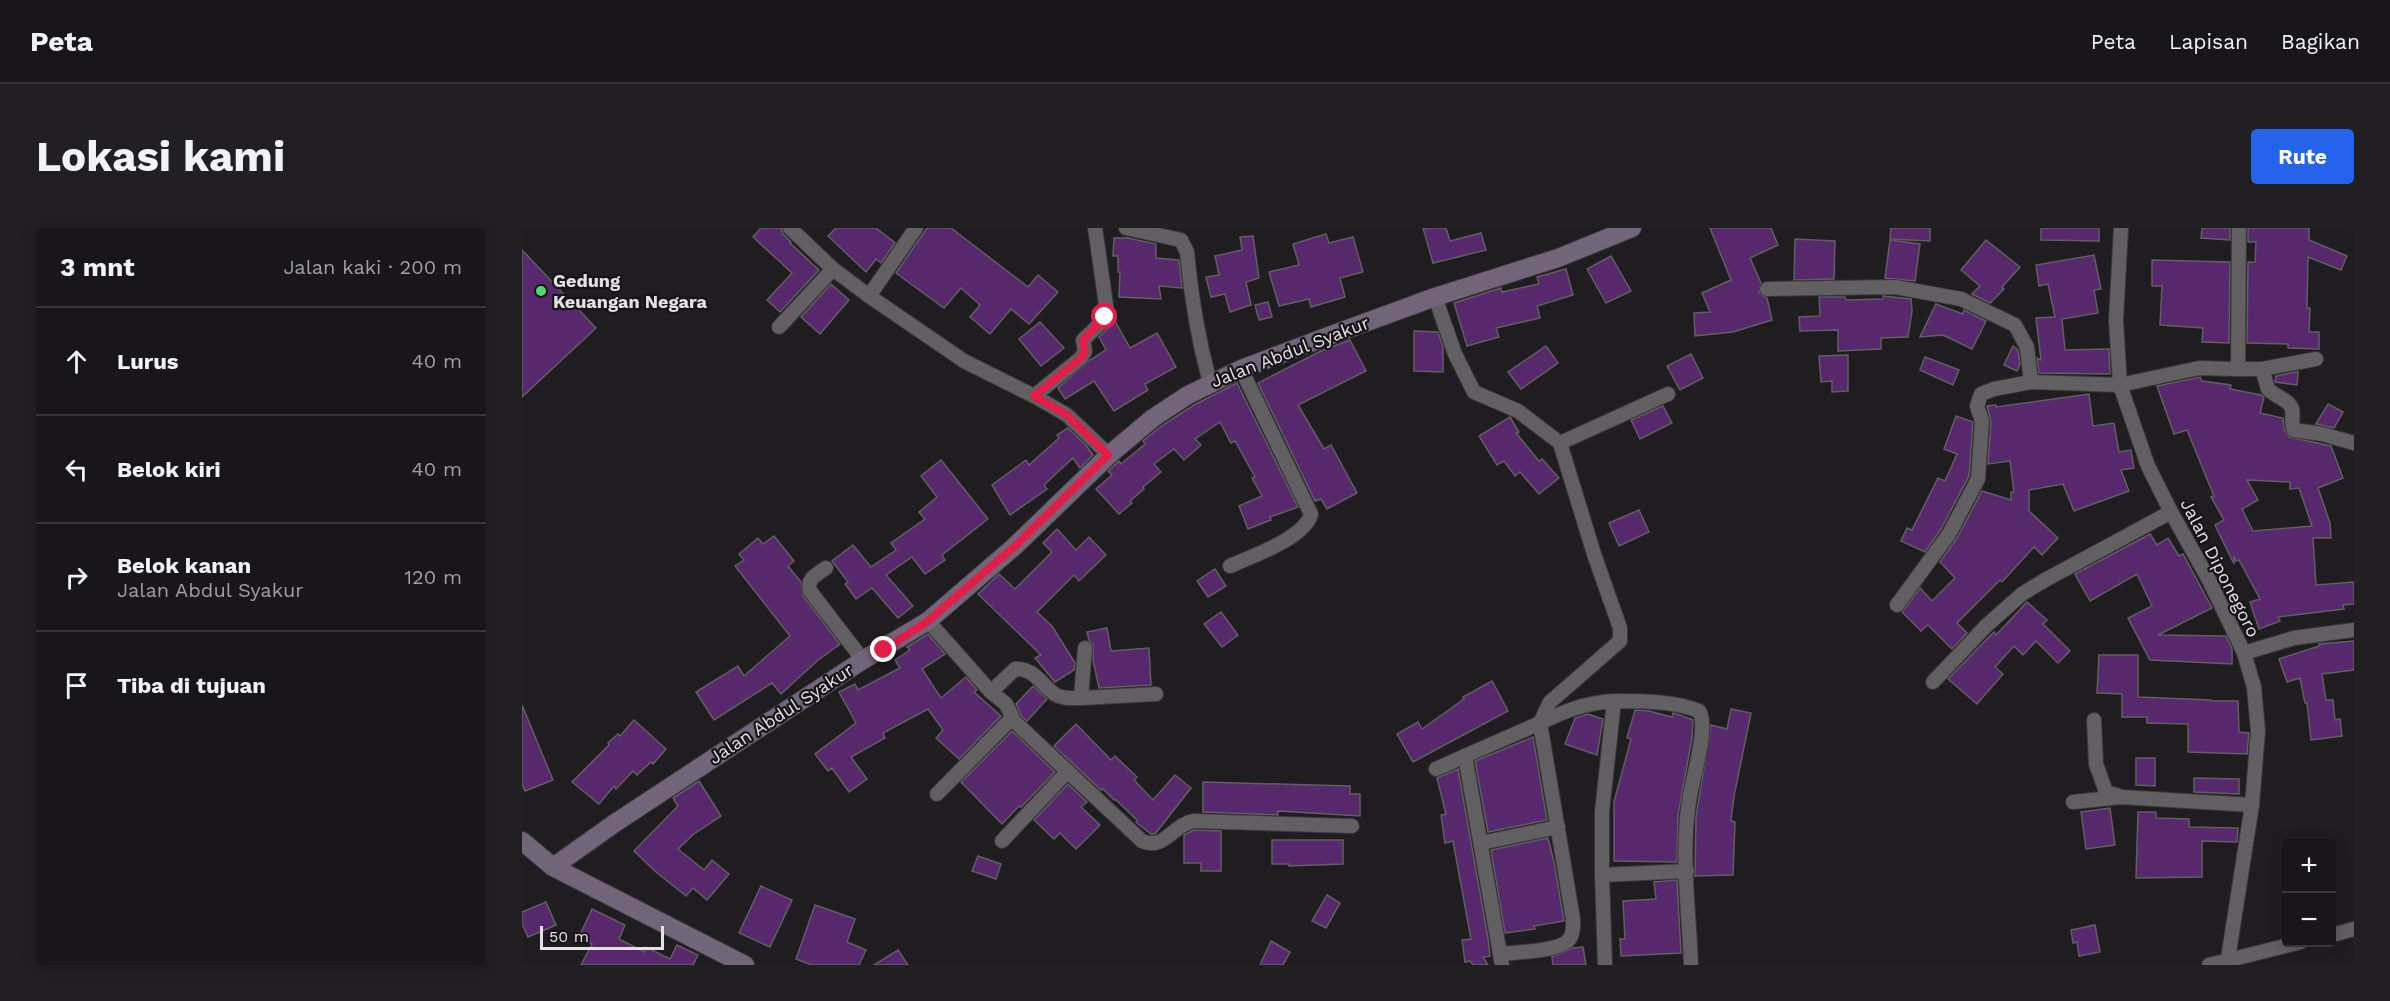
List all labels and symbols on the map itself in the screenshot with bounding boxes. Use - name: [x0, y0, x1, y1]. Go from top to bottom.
- place label: Gedung Keuangan Negara: [553, 270, 708, 312]
- marker: Gedung Keuangan Negara: [534, 284, 548, 298]
- route start: [1091, 303, 1117, 329]
- street label: Jalan Abdul Syakur: [1208, 312, 1372, 391]
- street label: Jalan Diponegoro: [2176, 495, 2264, 641]
- route end: [870, 636, 896, 662]
- street label: Jalan Abdul Syakur: [705, 659, 857, 768]
- scale bar: [540, 923, 664, 950]

